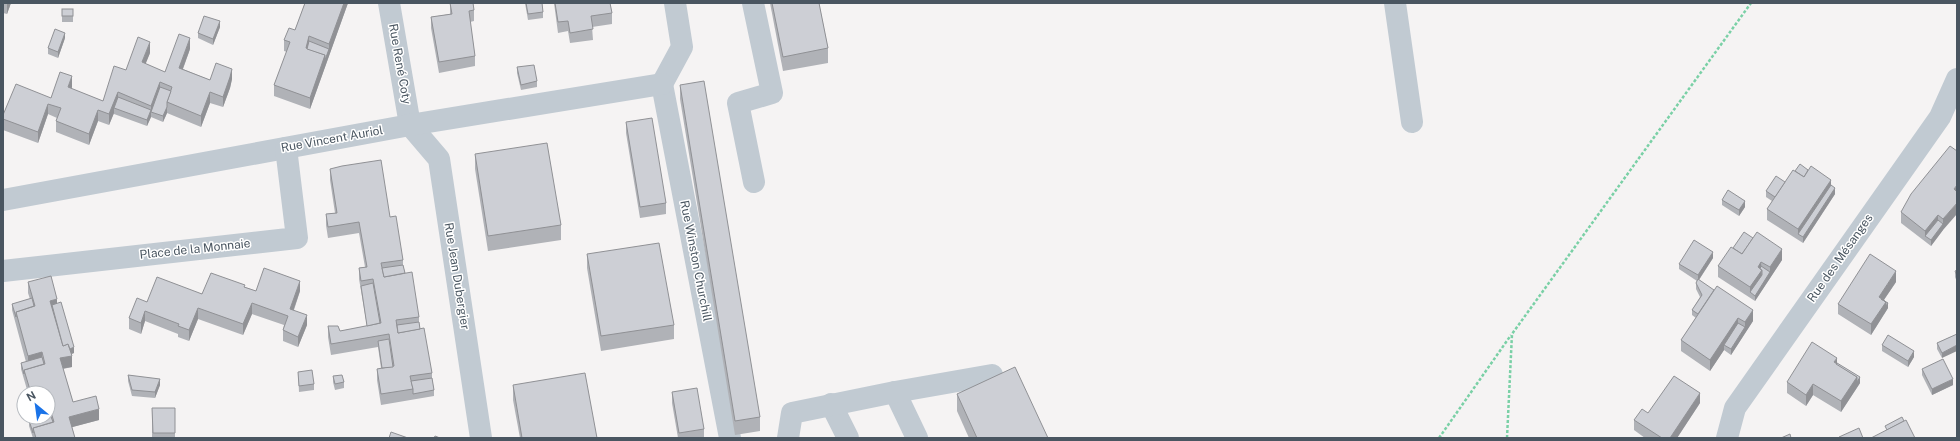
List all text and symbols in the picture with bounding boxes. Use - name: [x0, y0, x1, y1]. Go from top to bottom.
- street label: Rue René Coty: [386, 23, 414, 106]
- street label: Rue Vincent Auriol: [280, 123, 385, 155]
- street label: Rue Winston Churchill: [677, 199, 715, 323]
- street label: Rue des Mésanges: [1804, 211, 1876, 305]
- street label: Rue Jean Dubergier: [442, 221, 472, 331]
- street label: Place de la Monnaie: [139, 236, 251, 262]
- north arrow: [16, 385, 56, 425]
- text: N: [24, 389, 38, 404]

